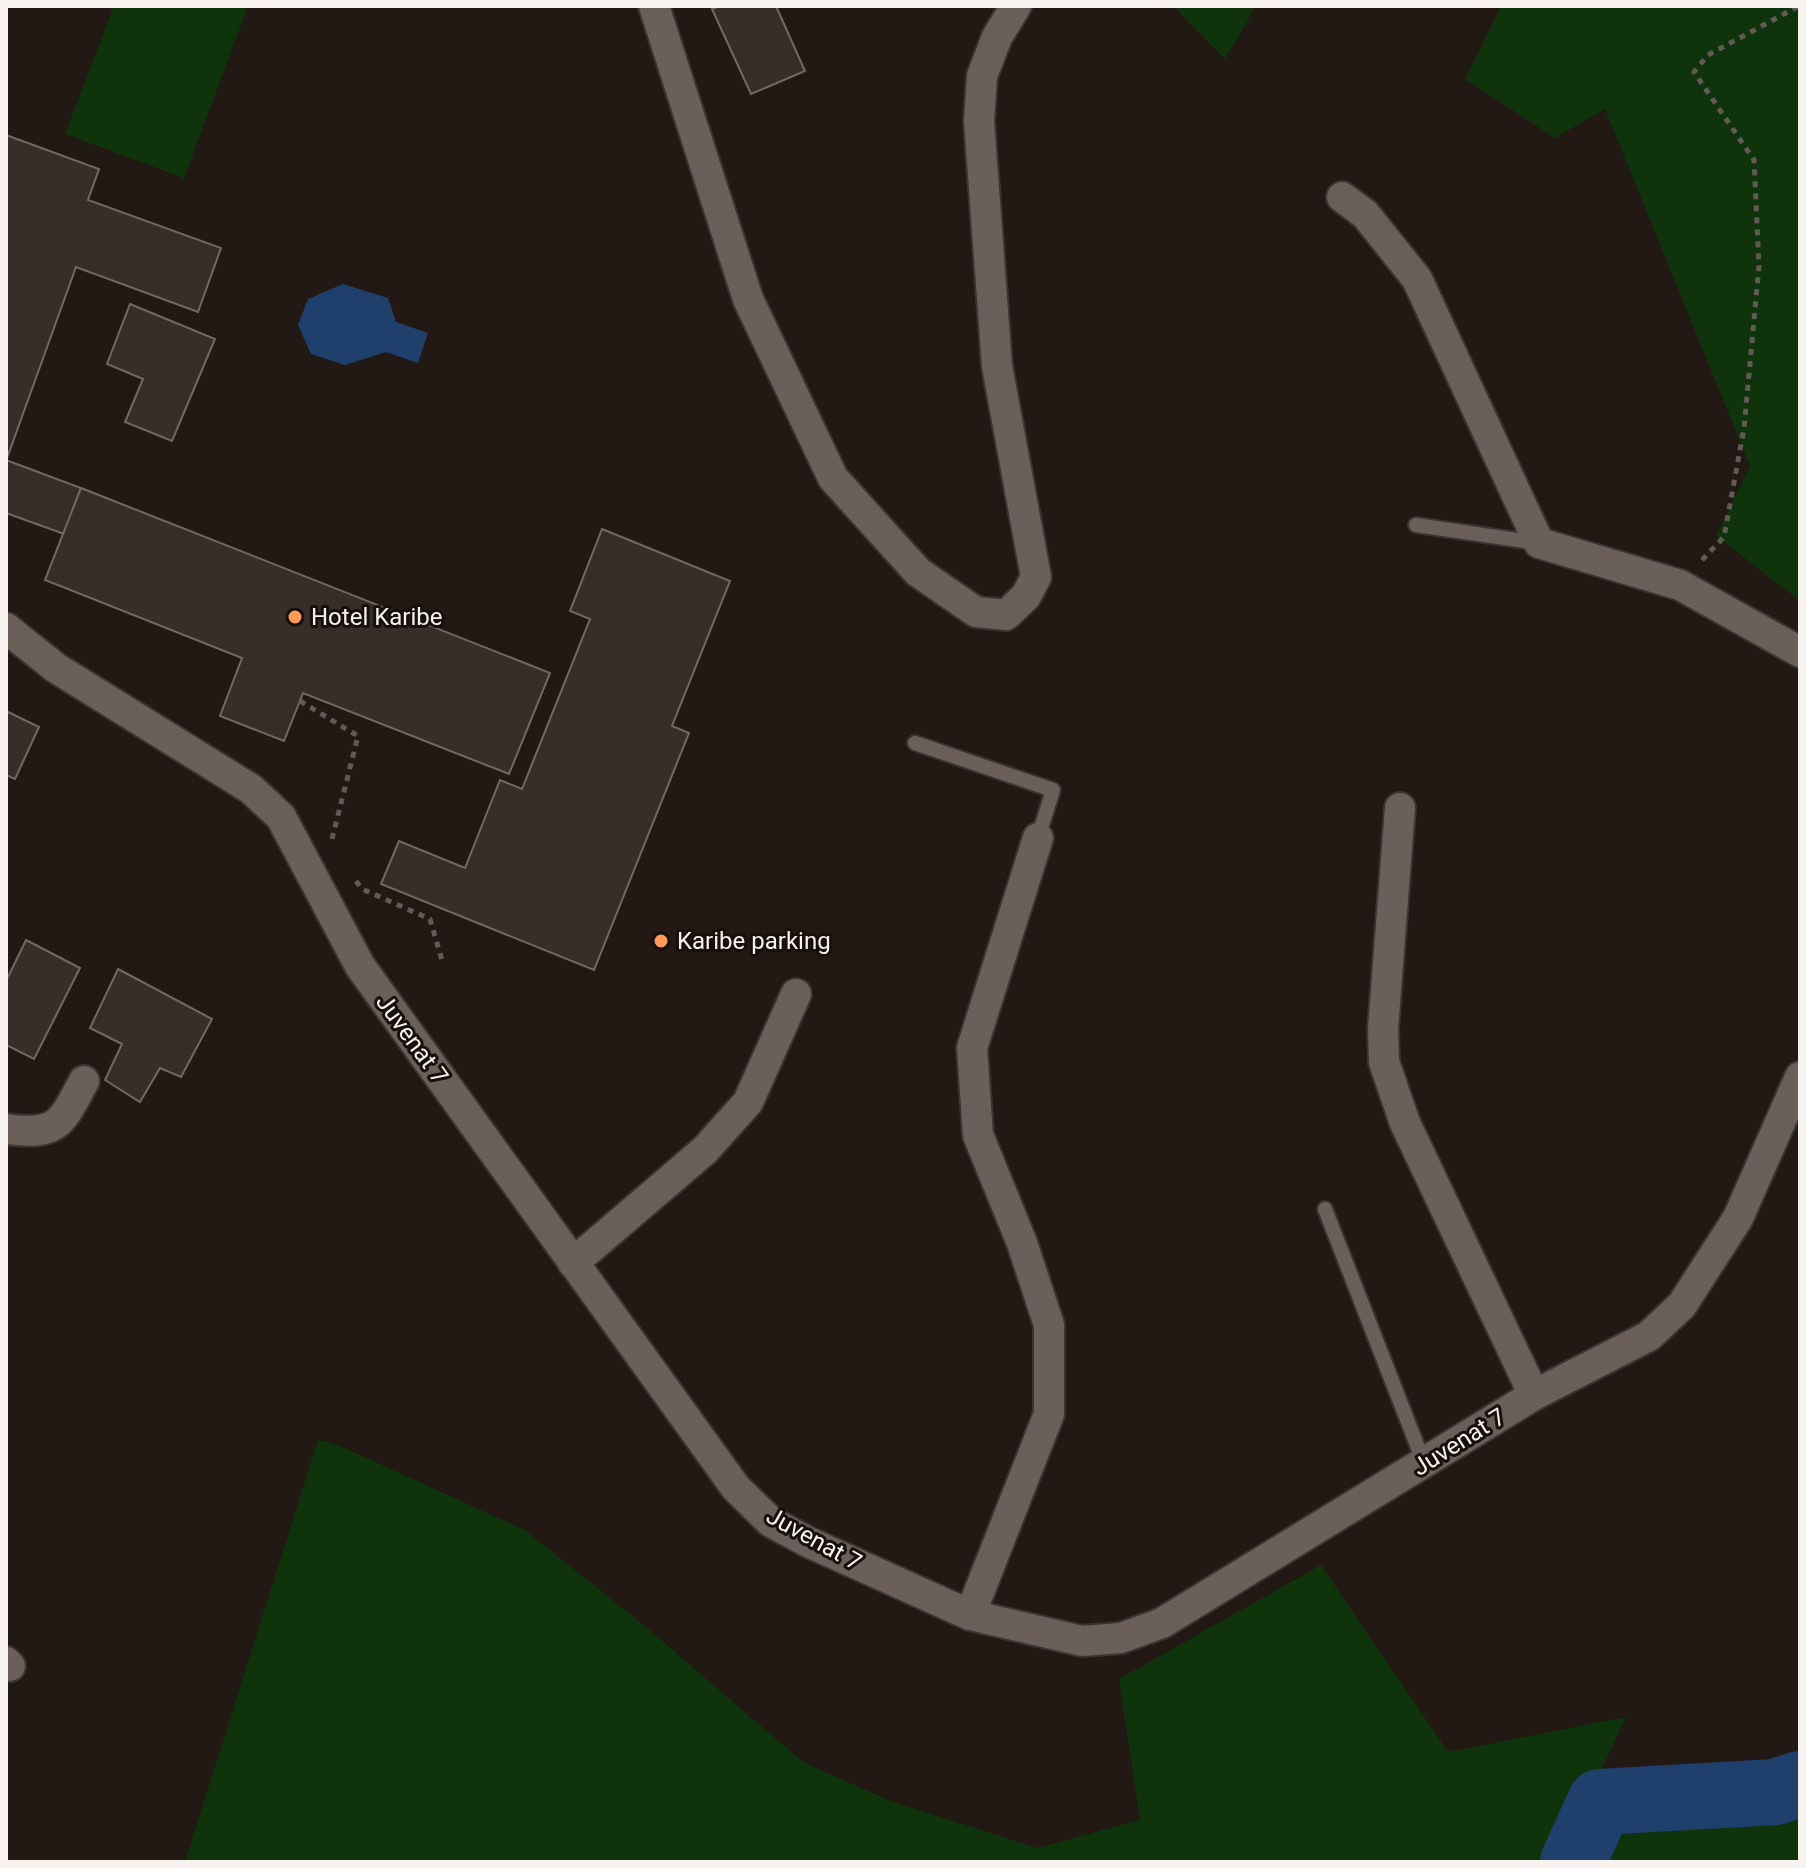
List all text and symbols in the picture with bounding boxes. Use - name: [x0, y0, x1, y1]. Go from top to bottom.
- place label: Hotel Karibe: [311, 603, 442, 631]
- marker: Hotel Karibe: [286, 608, 304, 626]
- place label: Karibe parking: [677, 927, 831, 955]
- marker: Karibe parking: [652, 932, 670, 950]
- street label: Juvenat 7: [370, 989, 454, 1089]
- street label: Juvenat 7: [1407, 1402, 1511, 1482]
- street label: Juvenat 7: [762, 1501, 866, 1577]

